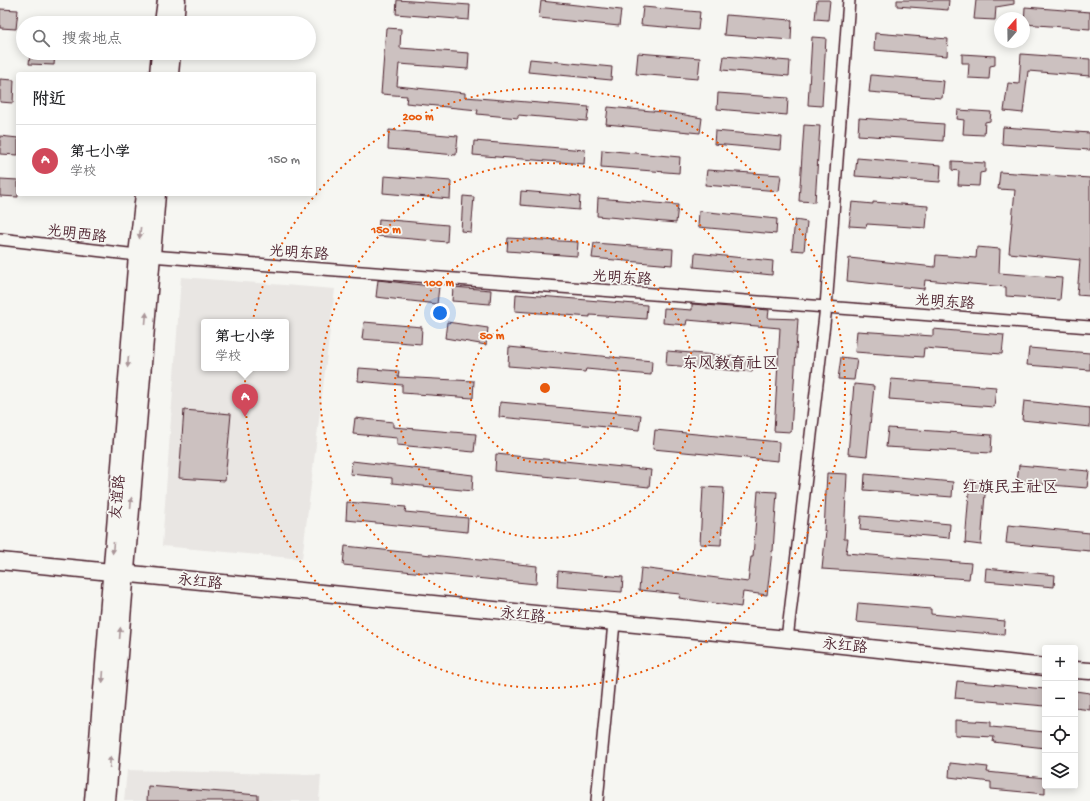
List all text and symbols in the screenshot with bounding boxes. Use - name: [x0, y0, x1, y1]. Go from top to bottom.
- north arrow: [994, 12, 1030, 48]
- search box: [16, 16, 316, 60]
- icon: search: [30, 27, 52, 49]
- text: 搜索地点: [62, 31, 122, 49]
- text: 附近: [32, 91, 66, 111]
- text: 200 m: [403, 111, 434, 125]
- text: 第七小学: [70, 144, 130, 162]
- text: A: [41, 153, 49, 168]
- text: 150 m: [268, 153, 300, 168]
- text: 学校: [70, 165, 96, 180]
- street label: 光明西路: [46, 222, 108, 248]
- text: 150 m: [370, 224, 401, 238]
- one-way arrow: [137, 227, 143, 239]
- street label: 光明东路: [268, 243, 329, 265]
- street label: 光明东路: [591, 268, 652, 290]
- text: 100 m: [423, 277, 454, 291]
- street label: 光明东路: [914, 292, 975, 314]
- your location: [430, 303, 450, 323]
- one-way arrow: [143, 312, 149, 324]
- popup: [201, 319, 289, 371]
- text: 第七小学: [215, 329, 275, 347]
- text: 50 m: [480, 330, 505, 344]
- text: 学校: [215, 350, 241, 365]
- district label: 东风教育社区: [682, 354, 778, 375]
- one-way arrow: [125, 356, 132, 368]
- centre of rings: [538, 381, 552, 395]
- pin: A: [232, 384, 258, 417]
- street label: 友谊路: [108, 474, 130, 520]
- district label: 红旗民主社区: [962, 478, 1058, 499]
- one-way arrow: [127, 497, 134, 509]
- one-way arrow: [109, 542, 116, 554]
- street label: 永红路: [176, 572, 223, 594]
- street label: 永红路: [499, 605, 546, 627]
- one-way arrow: [117, 626, 124, 639]
- street label: 永红路: [821, 636, 868, 658]
- map controls: [1042, 645, 1078, 789]
- button: +: [1042, 645, 1078, 681]
- one-way arrow: [99, 671, 106, 683]
- button: −: [1042, 681, 1078, 717]
- button: locate: [1042, 717, 1078, 753]
- button: layers: [1042, 753, 1078, 789]
- one-way arrow: [107, 756, 113, 768]

